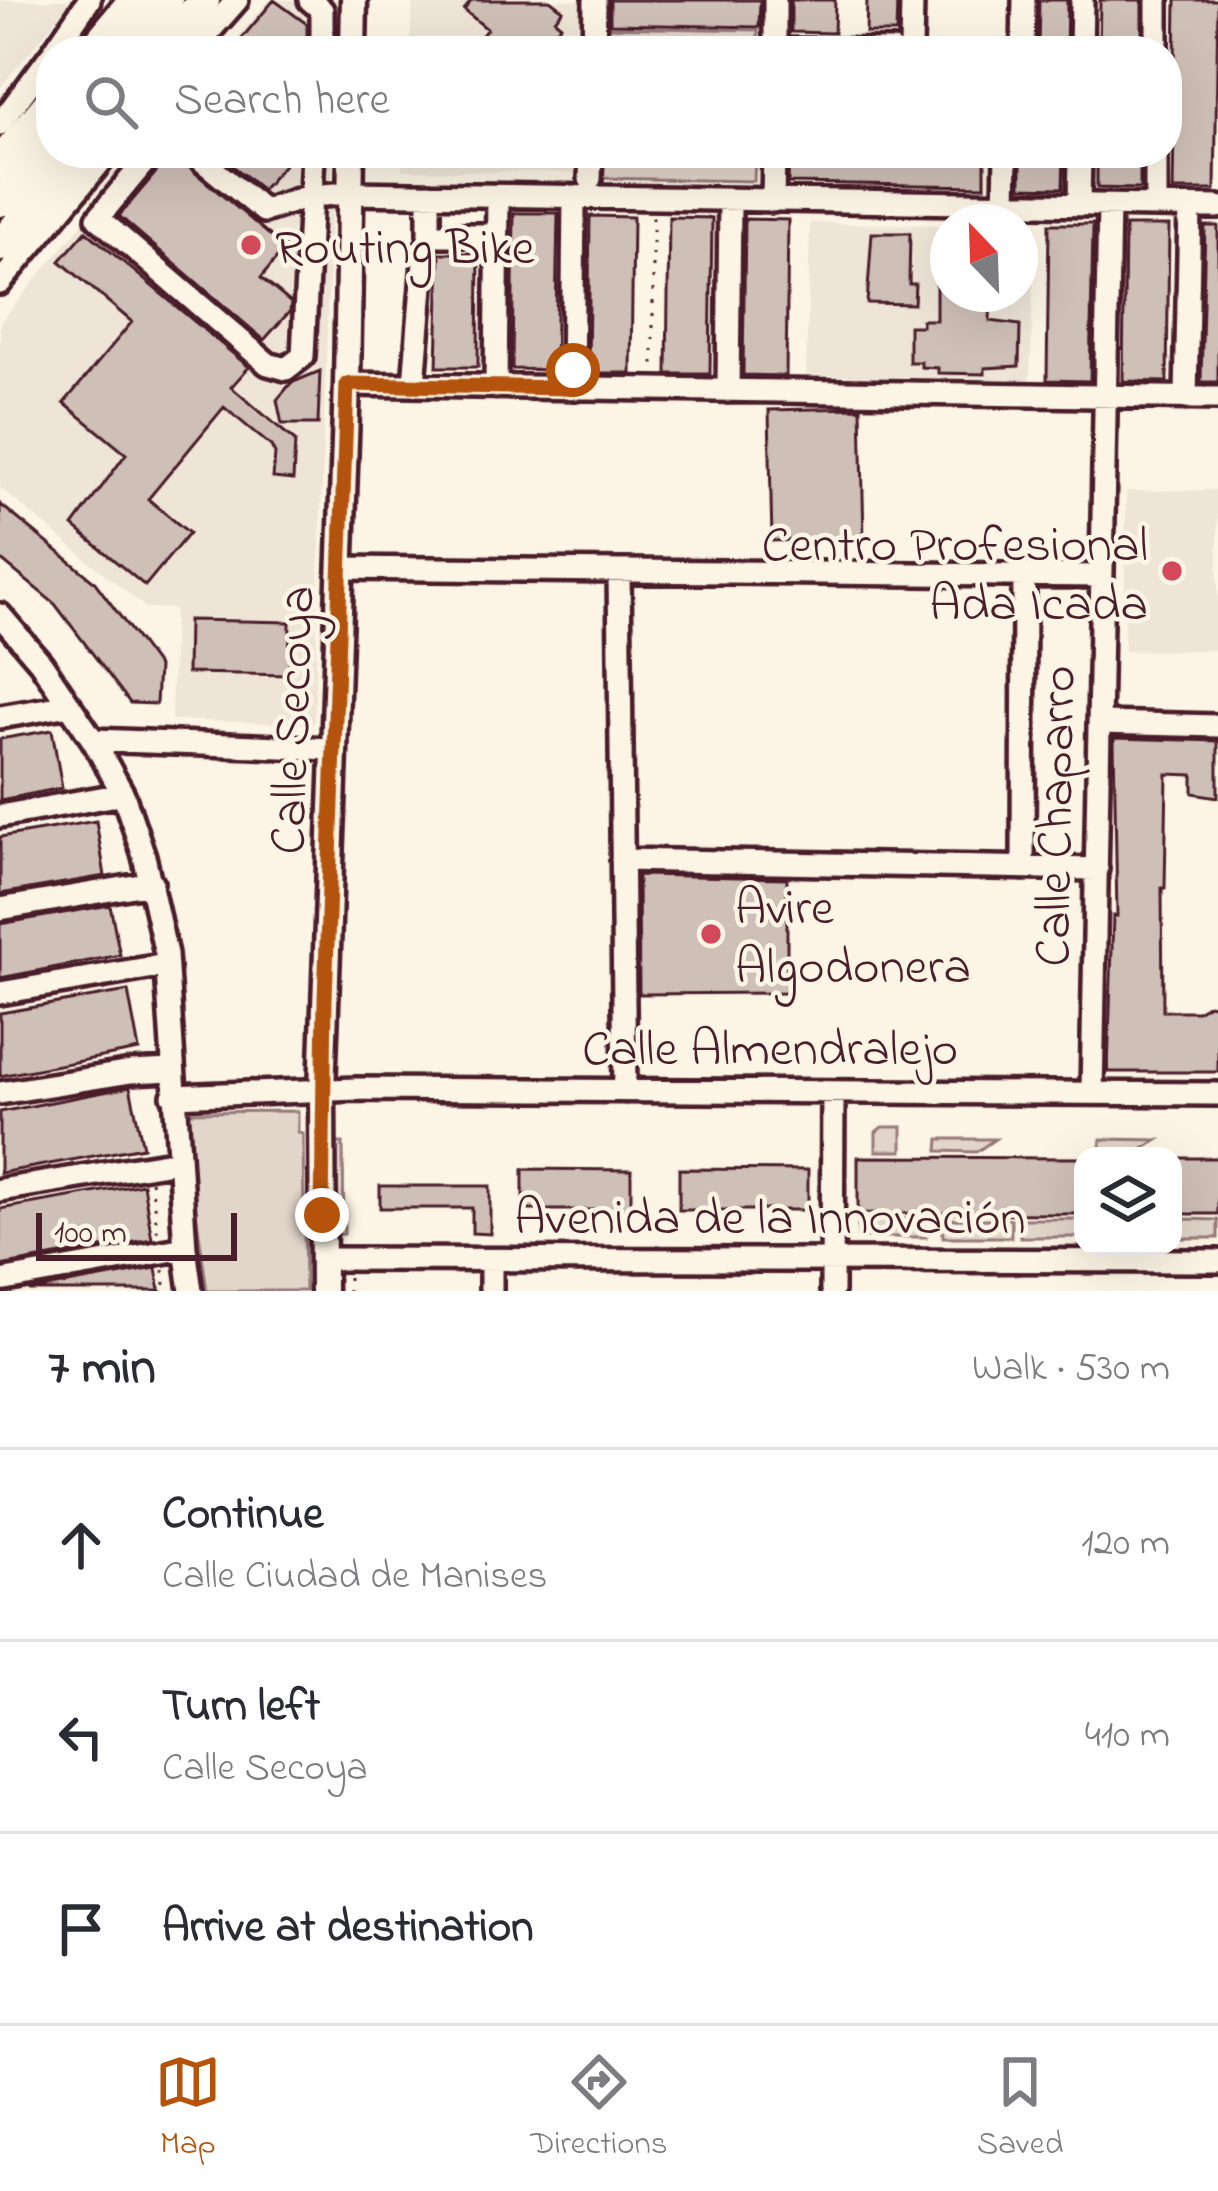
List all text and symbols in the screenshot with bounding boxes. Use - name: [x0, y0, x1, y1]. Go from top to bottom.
- search box: [36, 36, 1182, 168]
- icon: search: [78, 69, 144, 135]
- text: Search here: [174, 69, 390, 135]
- north arrow: [930, 204, 1038, 312]
- place label: Routing Bike: [275, 213, 535, 288]
- marker: Routing Bike: [238, 232, 264, 258]
- route start: [546, 343, 600, 397]
- place label: Centro Profesional Ada Icada: [762, 510, 1148, 644]
- marker: Centro Profesional Ada Icada: [1159, 558, 1185, 584]
- street label: Calle Secoya: [253, 584, 338, 856]
- street label: Calle Chaparro: [1018, 665, 1099, 967]
- place label: Avire Algodonera: [735, 873, 971, 1007]
- marker: Avire Algodonera: [698, 921, 724, 947]
- street label: Calle Almendralejo: [582, 1014, 958, 1089]
- map controls: [1074, 1147, 1182, 1255]
- button: layers: [1074, 1147, 1182, 1255]
- street label: Avenida de la Innovación: [514, 1183, 1026, 1258]
- route end: [295, 1188, 349, 1242]
- scale bar: [36, 1207, 237, 1260]
- text: 100 m: [54, 1210, 127, 1258]
- text: 7 min: [48, 1332, 156, 1407]
- text: Walk · 530 m: [972, 1341, 1170, 1398]
- text: Continue: [162, 1483, 323, 1549]
- icon: ahead: [48, 1512, 114, 1578]
- text: 120 m: [1081, 1516, 1170, 1573]
- text: Calle Ciudad de Manises: [162, 1549, 547, 1606]
- text: Turn left: [162, 1675, 320, 1741]
- icon: left: [48, 1704, 114, 1770]
- text: 410 m: [1085, 1708, 1170, 1765]
- text: Calle Secoya: [162, 1741, 368, 1798]
- icon: arrive: [48, 1896, 114, 1962]
- text: Arrive at destination: [162, 1896, 533, 1962]
- tab: Map: [155, 2049, 221, 2169]
- tab: Directions: [530, 2049, 668, 2169]
- tab: Saved: [977, 2049, 1063, 2169]

